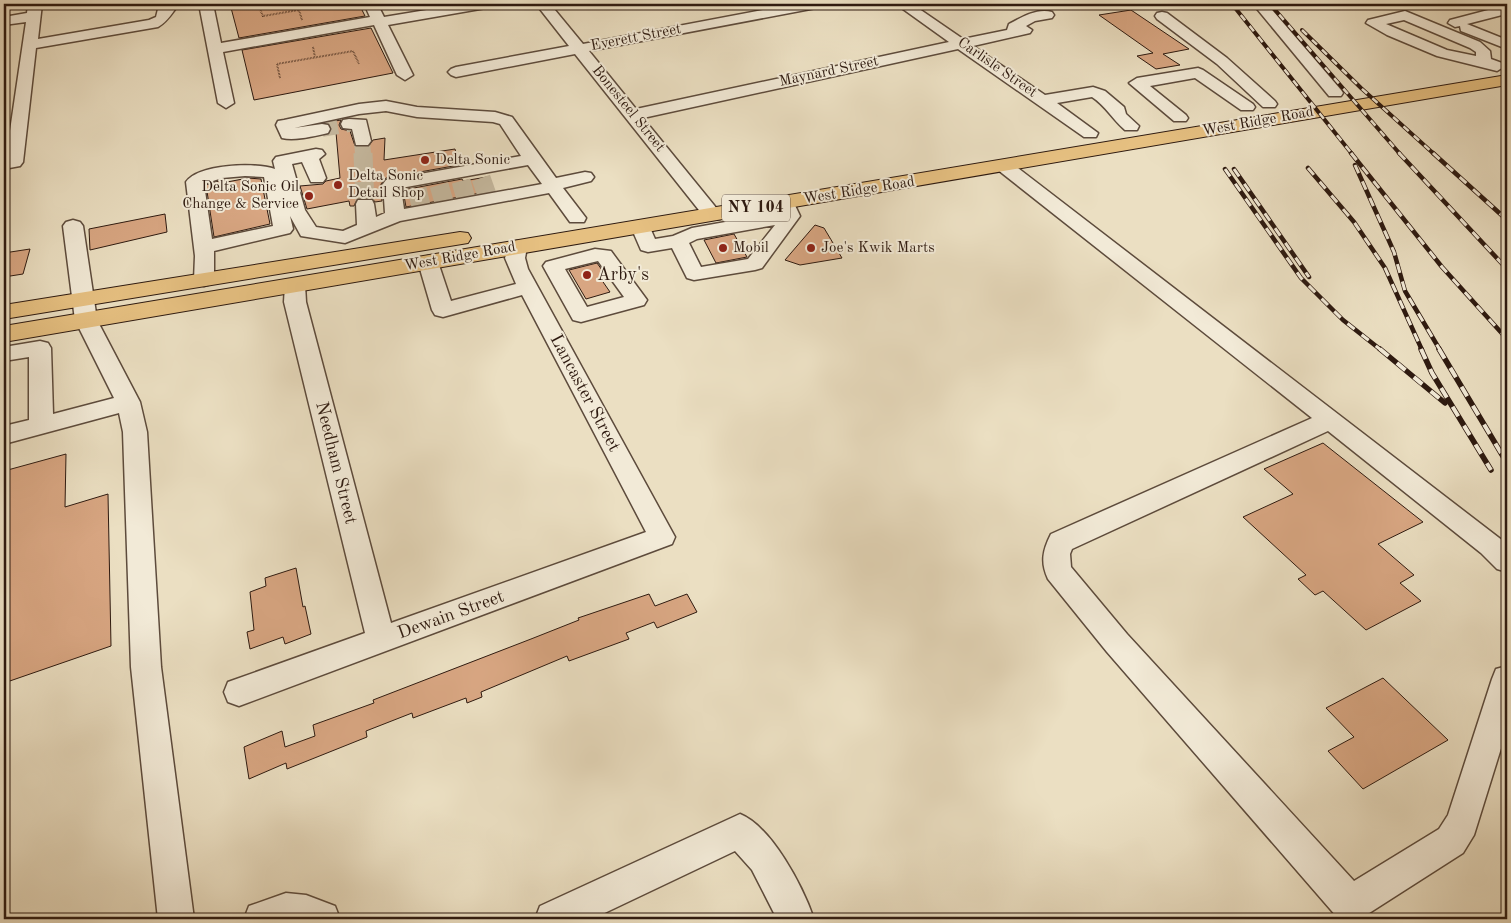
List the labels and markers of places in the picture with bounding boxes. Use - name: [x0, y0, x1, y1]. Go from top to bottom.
- place label: Delta Sonic: [435, 153, 510, 168]
- marker: Delta Sonic: [419, 154, 431, 166]
- place label: Delta Sonic Detail Shop: [348, 169, 424, 201]
- marker: Delta Sonic Detail Shop: [332, 179, 344, 191]
- place label: Delta Sonic Oil Change & Service: [182, 180, 299, 212]
- marker: Delta Sonic Oil Change & Service: [303, 190, 315, 202]
- place label: Mobil: [733, 241, 769, 256]
- place label: Joe's Kwik Marts: [821, 241, 935, 256]
- marker: Mobil: [717, 242, 729, 254]
- marker: Joe's Kwik Marts: [805, 242, 817, 254]
- place label: Arby's: [597, 266, 649, 284]
- marker: Arby's: [581, 269, 593, 281]

